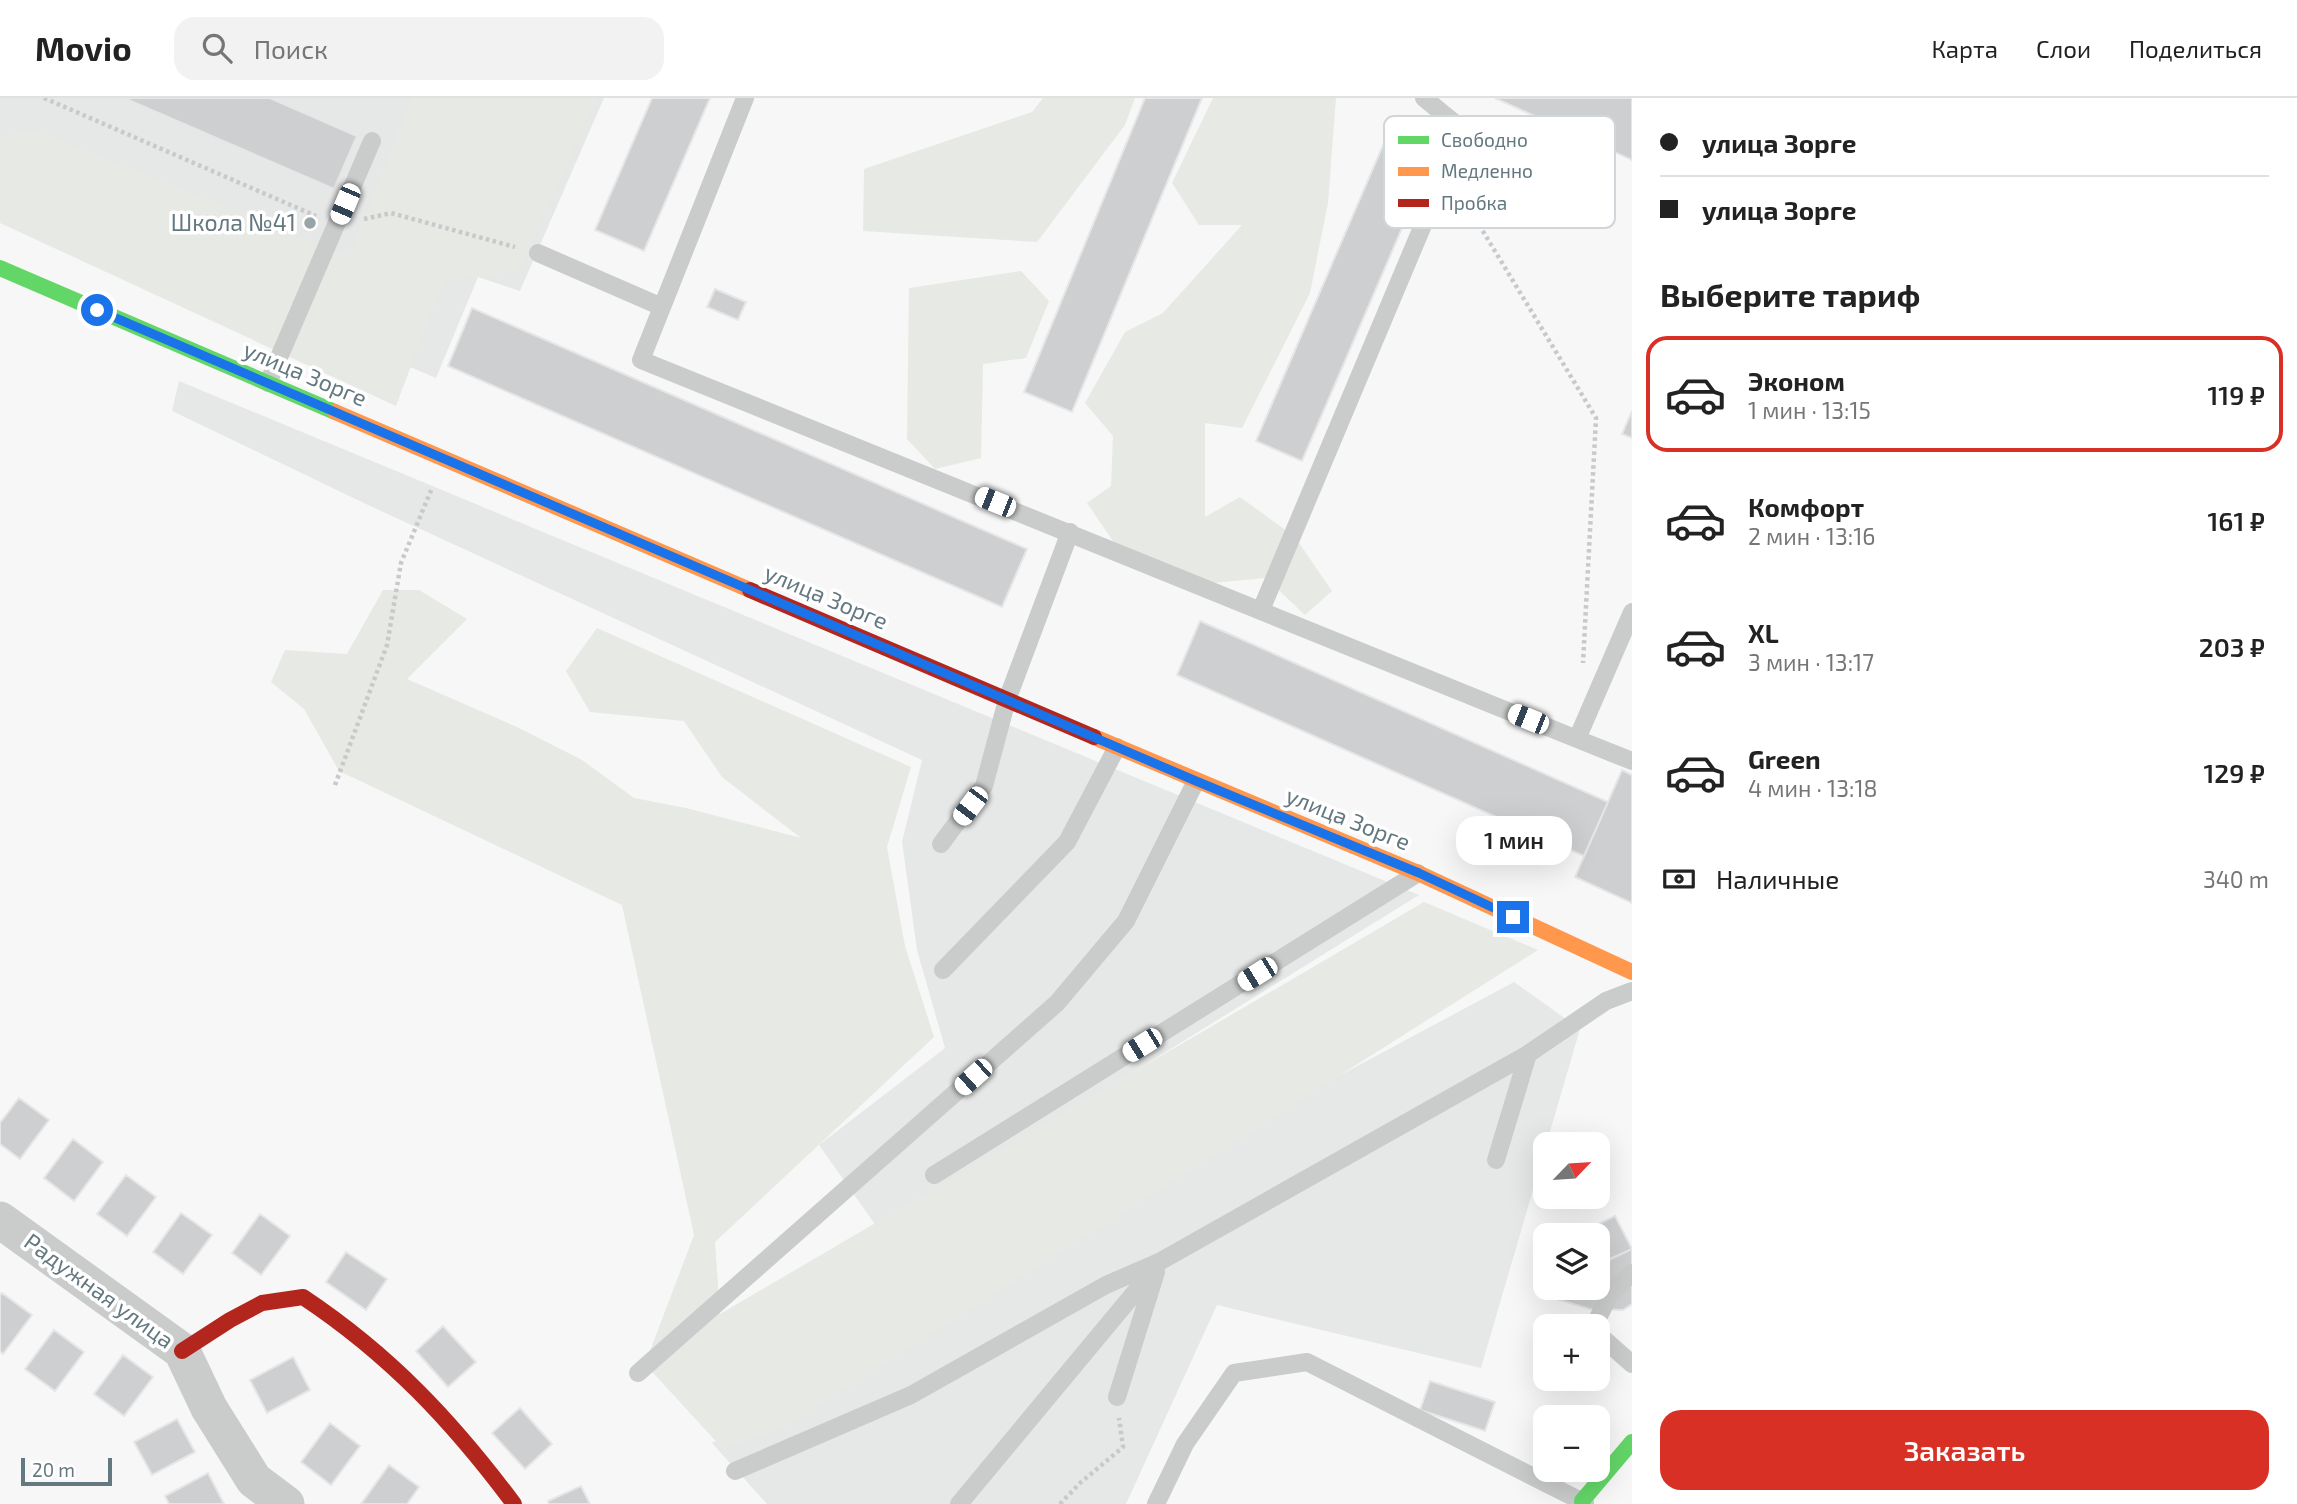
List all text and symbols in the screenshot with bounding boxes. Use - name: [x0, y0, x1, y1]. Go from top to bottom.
- search box: [174, 17, 664, 80]
- text: Movio: [35, 28, 132, 68]
- icon: search: [198, 29, 236, 67]
- text: Поиск: [254, 33, 328, 64]
- text: Карта: [1931, 34, 1998, 63]
- text: Слои: [2036, 34, 2091, 63]
- text: Поделиться: [2129, 34, 2262, 63]
- legend: [1384, 116, 1615, 228]
- text: улица Зорге: [1702, 127, 1856, 158]
- text: Свободно: [1441, 128, 1528, 151]
- text: Медленно: [1441, 159, 1533, 182]
- car: [328, 181, 363, 227]
- text: Пробка: [1441, 191, 1507, 214]
- text: улица Зорге: [1702, 194, 1856, 225]
- place label: Школа №41: [171, 208, 296, 236]
- marker: Школа №41: [302, 215, 318, 231]
- text: Выберите тариф: [1660, 275, 1920, 313]
- route start: [81, 294, 113, 326]
- street label: улица Зорге: [239, 335, 371, 413]
- icon: car: [1664, 363, 1727, 426]
- text: Эконом: [1748, 365, 1845, 396]
- text: 119 ₽: [2208, 379, 2265, 410]
- text: 1 мин · 13:15: [1748, 396, 1871, 424]
- car: [972, 484, 1019, 520]
- icon: car: [1664, 489, 1727, 552]
- text: Комфорт: [1748, 491, 1864, 522]
- text: 161 ₽: [2208, 505, 2265, 536]
- text: 2 мин · 13:16: [1748, 522, 1876, 550]
- street label: улица Зорге: [760, 558, 892, 636]
- icon: car: [1664, 615, 1727, 678]
- text: XL: [1748, 617, 1779, 648]
- text: 203 ₽: [2199, 631, 2265, 662]
- text: 3 мин · 13:17: [1748, 648, 1874, 676]
- car: [1505, 701, 1552, 737]
- icon: car: [1664, 741, 1727, 804]
- text: Green: [1748, 743, 1821, 774]
- text: 129 ₽: [2203, 757, 2265, 788]
- text: 4 мин · 13:18: [1748, 774, 1878, 802]
- street label: улица Зорге: [1282, 780, 1415, 857]
- car: [949, 783, 992, 829]
- callout: 1 мин: [1455, 816, 1571, 864]
- text: 1 мин: [1484, 826, 1544, 854]
- icon: cash: [1660, 860, 1698, 898]
- text: Наличные: [1716, 863, 1839, 894]
- text: 340 m: [2203, 865, 2269, 893]
- route end: [1497, 901, 1529, 933]
- car: [1234, 954, 1281, 994]
- car: [1119, 1025, 1166, 1065]
- car: [951, 1055, 996, 1099]
- north arrow: [1533, 1132, 1610, 1209]
- map controls: [1533, 1132, 1610, 1482]
- button: layers: [1533, 1223, 1610, 1300]
- street label: Радужная улица: [19, 1227, 180, 1355]
- button: +: [1533, 1314, 1610, 1391]
- button: −: [1533, 1405, 1610, 1482]
- button: Заказать: [1660, 1410, 2269, 1490]
- scale bar: [21, 1455, 112, 1487]
- text: 20 m: [32, 1458, 75, 1481]

